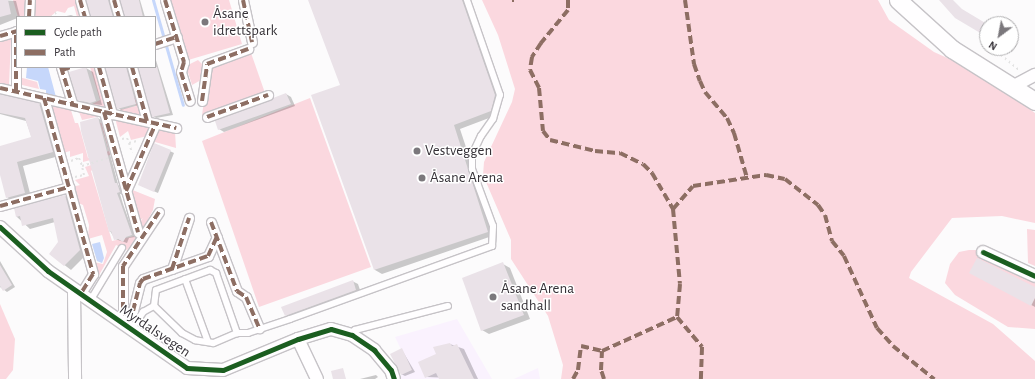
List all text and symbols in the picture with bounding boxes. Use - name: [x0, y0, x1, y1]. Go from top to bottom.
- place label: Åsane idrettspark: [213, 4, 277, 39]
- legend: [16, 16, 156, 68]
- north arrow: [979, 16, 1019, 56]
- marker: Åsane idrettspark: [200, 17, 210, 27]
- text: Cycle path: [54, 26, 102, 38]
- text: N: [987, 39, 999, 52]
- text: Path: [54, 46, 76, 58]
- place label: Vestveggen: [425, 142, 492, 160]
- marker: Vestveggen: [412, 146, 422, 156]
- place label: Åsane Arena: [430, 169, 503, 187]
- marker: Åsane Arena: [417, 173, 427, 183]
- place label: Åsane Arena sandhall: [501, 279, 574, 314]
- marker: Åsane Arena sandhall: [488, 292, 498, 302]
- street label: Myrdalsvegen: [116, 301, 194, 361]

